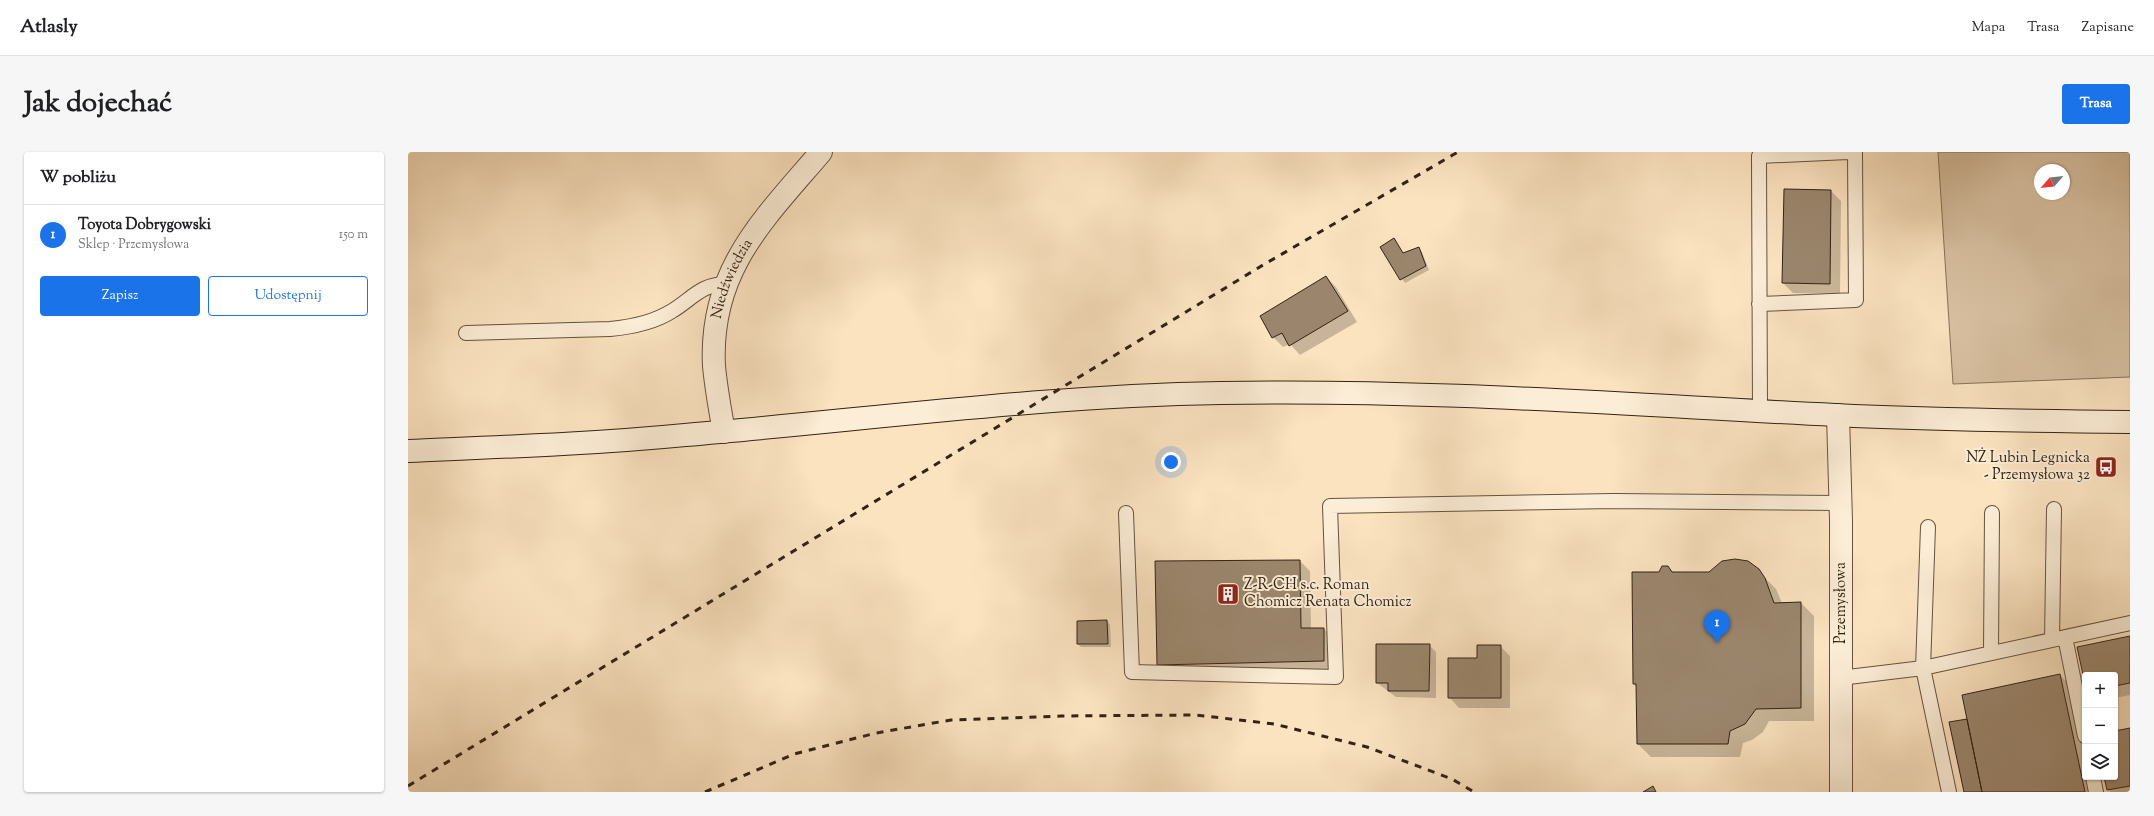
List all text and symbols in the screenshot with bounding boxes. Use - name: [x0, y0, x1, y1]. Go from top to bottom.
- text: Atlasly: [20, 14, 78, 41]
- text: Mapa: [1972, 18, 2005, 38]
- text: Trasa: [2027, 18, 2059, 38]
- text: Zapisane: [2081, 18, 2134, 38]
- text: Jak dojechać: [24, 84, 172, 124]
- button: Trasa: [2062, 84, 2130, 124]
- north arrow: [2034, 164, 2070, 200]
- text: W pobliżu: [40, 166, 116, 190]
- text: Toyota Dobrygowski: [78, 215, 211, 236]
- text: 1: [51, 226, 55, 244]
- text: 150 m: [339, 226, 368, 244]
- street label: Niedźwiedzia: [706, 235, 758, 321]
- text: Sklep · Przemysłowa: [78, 236, 189, 254]
- button: Zapisz: [40, 276, 200, 316]
- button: Udostępnij: [208, 276, 368, 316]
- place label: NŻ Lubin Legnicka - Przemysłowa 32: [1966, 447, 2090, 486]
- your location: [1161, 452, 1181, 472]
- bus stop icon: NŻ Lubin Legnicka - Przemysłowa 32: [2093, 454, 2119, 480]
- street label: Przemysłowa: [1831, 562, 1852, 644]
- place label: Z-R-CH s.c. Roman Chomicz Renata Chomicz: [1244, 575, 1412, 613]
- building icon: Z-R-CH s.c. Roman Chomicz Renata Chomicz: [1215, 581, 1241, 607]
- pin: 1: [1704, 610, 1730, 643]
- map controls: [2082, 672, 2118, 780]
- button: +: [2082, 672, 2118, 708]
- button: −: [2082, 708, 2118, 744]
- button: layers: [2082, 744, 2118, 780]

